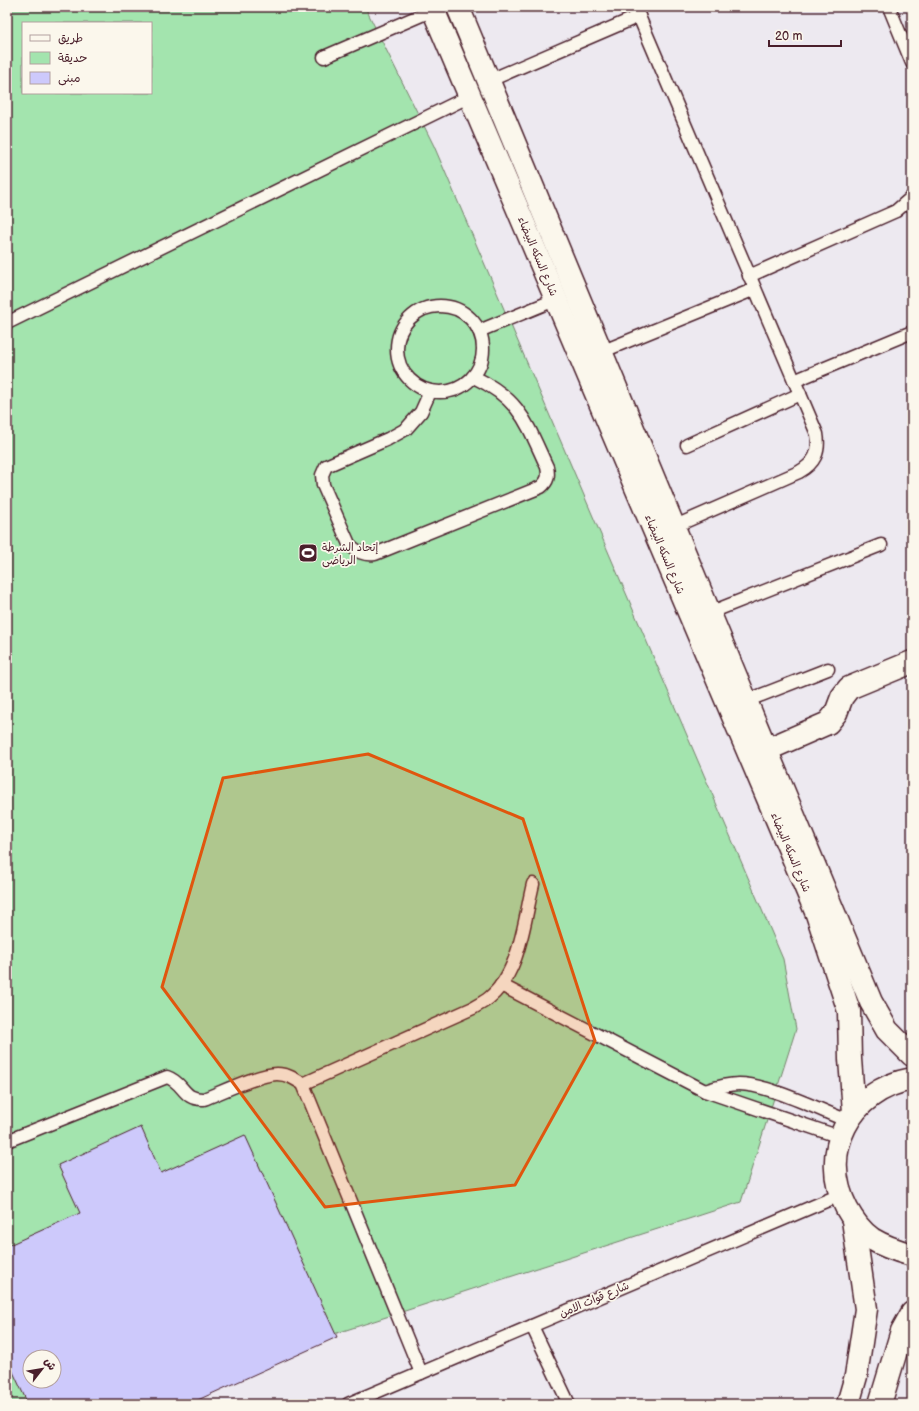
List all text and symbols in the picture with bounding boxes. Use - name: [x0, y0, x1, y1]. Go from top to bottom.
- legend: [22, 22, 152, 94]
- scale bar: [769, 22, 841, 48]
- text: 20 m: [775, 29, 802, 44]
- text: طريق: [58, 31, 83, 46]
- text: حديقة: [58, 51, 87, 66]
- text: مبنى: [58, 71, 81, 86]
- street label: شارع السكه البيضاء: [513, 214, 560, 299]
- street label: شارع السكه البيضاء: [640, 512, 687, 597]
- place label: إتحاد الشرطة الرياضى: [322, 541, 378, 568]
- sports icon: إتحاد الشرطة الرياضى: [297, 542, 319, 564]
- street label: شارع السكه البيضاء: [766, 810, 813, 895]
- street label: شارع قوات الامن: [557, 1279, 632, 1322]
- north arrow: [22, 1349, 62, 1389]
- text: ش: [41, 1356, 59, 1373]

